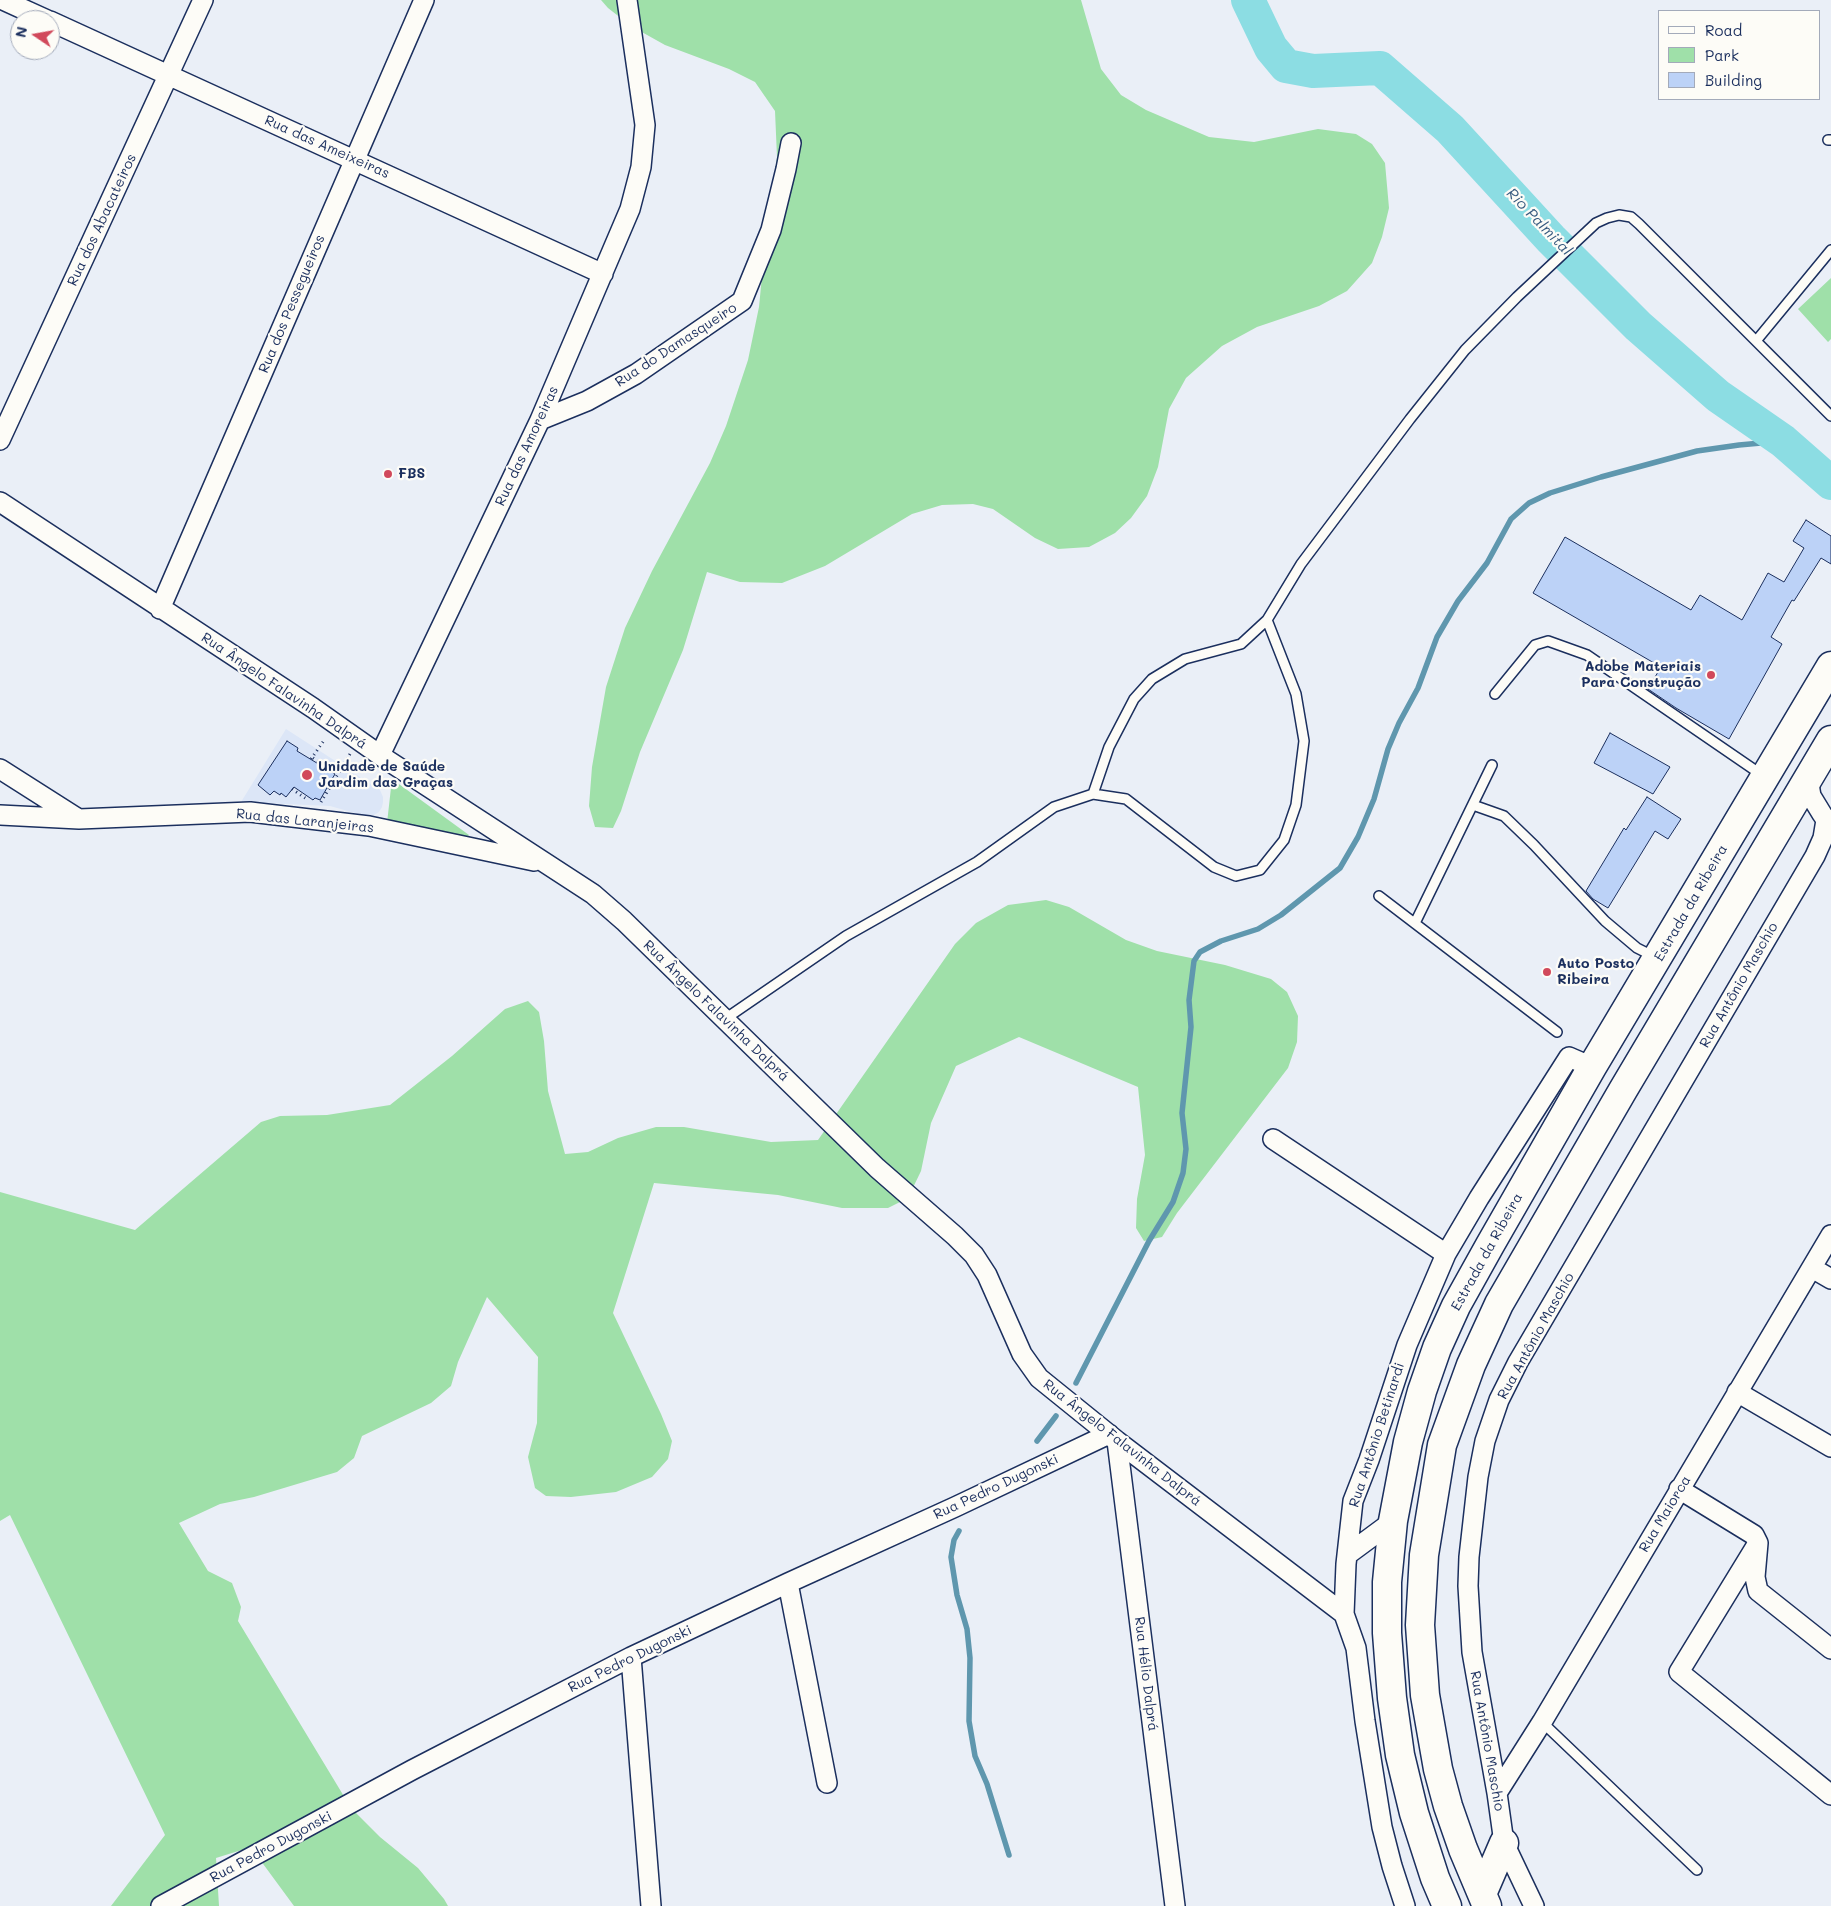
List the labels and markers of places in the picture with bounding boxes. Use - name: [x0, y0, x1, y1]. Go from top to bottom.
- place label: FBS: [398, 466, 425, 482]
- marker: FBS: [382, 468, 394, 480]
- place label: Adobe Materiais Para Construção: [1581, 659, 1701, 692]
- marker: Adobe Materiais Para Construção: [1705, 669, 1717, 681]
- place label: Unidade de Saúde Jardim das Graças: [318, 759, 453, 792]
- marker: Unidade de Saúde Jardim das Graças: [300, 768, 314, 782]
- place label: Auto Posto Ribeira: [1557, 956, 1634, 989]
- marker: Auto Posto Ribeira: [1541, 966, 1553, 978]

